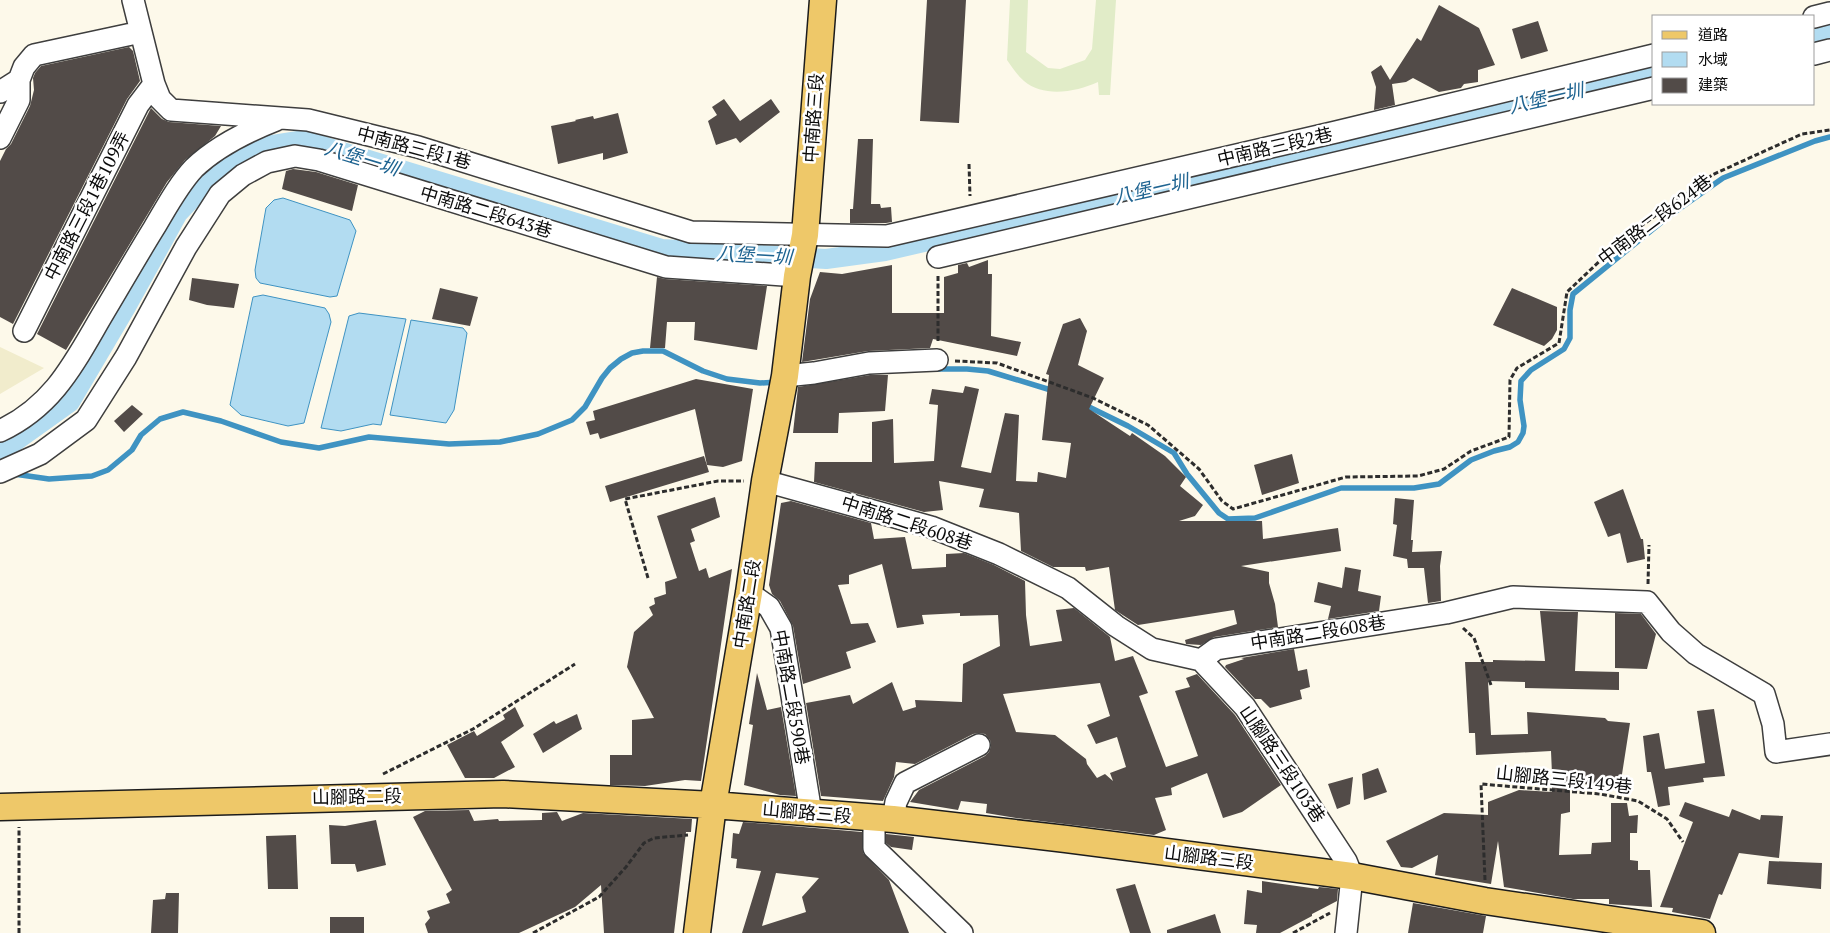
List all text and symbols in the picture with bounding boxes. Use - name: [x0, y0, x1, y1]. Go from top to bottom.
- legend: [1652, 15, 1815, 105]
- text: 道路: [1698, 24, 1728, 44]
- text: 水域: [1698, 49, 1728, 69]
- street label: 中南路三段: [798, 72, 828, 164]
- text: 建築: [1698, 74, 1728, 94]
- water label: 八堡一圳: [1506, 76, 1589, 118]
- street label: 中南路三段1巷: [354, 120, 474, 174]
- street label: 中南路三段2巷: [1215, 121, 1335, 171]
- street label: 中南路三段1巷109弄: [38, 127, 134, 284]
- water label: 八堡一圳: [322, 134, 405, 181]
- water label: 八堡一圳: [1111, 167, 1194, 209]
- street label: 中南路二段624巷: [1593, 168, 1716, 270]
- street label: 中南路二段643巷: [417, 180, 555, 243]
- water label: 八堡一圳: [715, 240, 796, 269]
- street label: 中南路二段608巷: [839, 490, 976, 555]
- street label: 中南路二段: [727, 558, 765, 650]
- street label: 中南路二段608巷: [1248, 609, 1387, 655]
- street label: 中南路二段590巷: [768, 627, 816, 766]
- street label: 山腳路三段103巷: [1235, 700, 1331, 827]
- street label: 山腳路三段149巷: [1495, 760, 1633, 798]
- street label: 山腳路二段: [312, 783, 402, 809]
- street label: 山腳路三段: [761, 796, 853, 828]
- street label: 山腳路三段: [1163, 840, 1255, 874]

